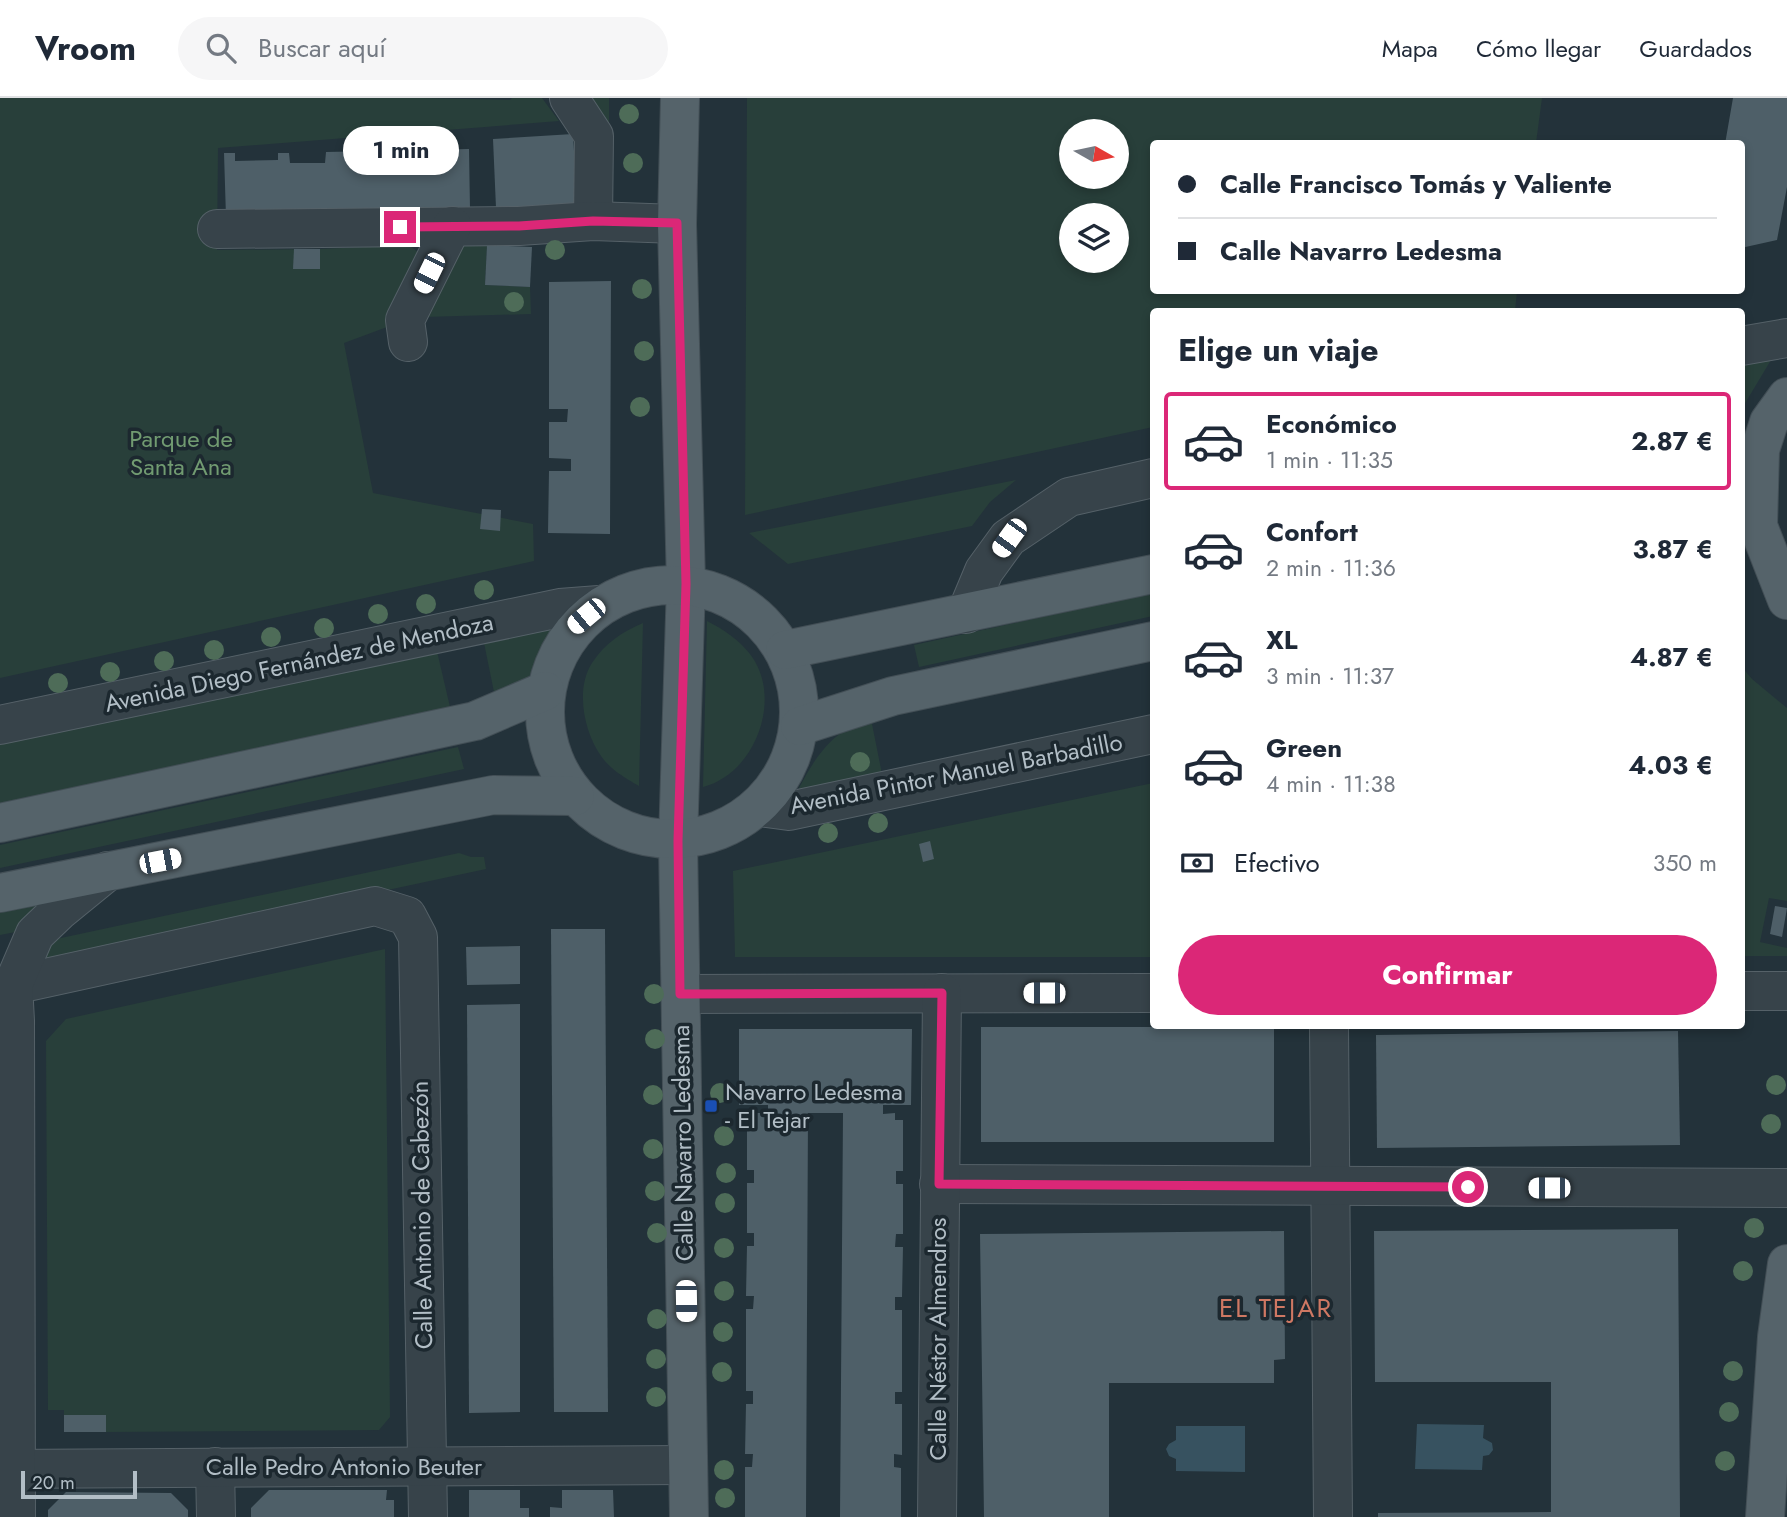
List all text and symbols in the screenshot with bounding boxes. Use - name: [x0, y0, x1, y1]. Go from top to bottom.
- search box: [178, 17, 668, 80]
- text: Vroom: [35, 25, 136, 72]
- icon: search: [202, 29, 240, 67]
- text: Buscar aquí: [258, 29, 386, 67]
- text: Mapa: [1382, 31, 1438, 66]
- text: Cómo llegar: [1476, 31, 1601, 66]
- text: Guardados: [1639, 31, 1752, 66]
- north arrow: [1059, 119, 1129, 189]
- map controls: [1059, 119, 1129, 273]
- callout: 1 min: [342, 125, 458, 174]
- text: 1 min: [372, 133, 430, 167]
- text: Calle Francisco Tomás y Valiente: [1220, 165, 1612, 203]
- button: layers: [1059, 203, 1129, 273]
- route end: [384, 211, 416, 243]
- text: Calle Navarro Ledesma: [1220, 232, 1502, 270]
- car: [411, 250, 448, 296]
- text: Elige un viaje: [1178, 327, 1379, 373]
- text: Económico: [1266, 405, 1397, 443]
- icon: car: [1182, 410, 1245, 473]
- park label: Parque de Santa Ana: [129, 421, 233, 484]
- text: 2.87 €: [1631, 422, 1713, 460]
- text: 1 min · 11:35: [1266, 443, 1393, 477]
- text: Confort: [1266, 513, 1358, 551]
- car: [989, 515, 1030, 561]
- icon: car: [1182, 518, 1245, 581]
- text: 3.87 €: [1632, 530, 1713, 568]
- text: 2 min · 11:36: [1266, 551, 1396, 585]
- car: [564, 594, 609, 638]
- street label: Avenida Diego Fernández de Mendoza: [101, 604, 497, 721]
- text: XL: [1266, 621, 1298, 659]
- icon: car: [1182, 626, 1245, 689]
- text: 4.87 €: [1630, 638, 1713, 676]
- text: 3 min · 11:37: [1266, 659, 1394, 693]
- street label: Avenida Pintor Manuel Barbadillo: [786, 724, 1125, 823]
- text: Green: [1266, 729, 1342, 767]
- icon: car: [1182, 734, 1245, 797]
- text: 4.03 €: [1628, 746, 1713, 784]
- text: 4 min · 11:38: [1266, 767, 1396, 801]
- icon: cash: [1178, 844, 1216, 882]
- text: Efectivo: [1234, 844, 1320, 882]
- text: 350 m: [1653, 846, 1717, 880]
- car: [138, 847, 183, 875]
- button: Confirmar: [1178, 935, 1717, 1015]
- car: [1024, 983, 1066, 1004]
- street label: Calle Navarro Ledesma: [663, 1025, 702, 1261]
- place label: Navarro Ledesma - El Tejar: [725, 1074, 903, 1137]
- street label: Calle Antonio de Cabezón: [402, 1081, 441, 1349]
- marker: Navarro Ledesma - El Tejar: [703, 1098, 719, 1114]
- route start: [1452, 1171, 1484, 1203]
- car: [1529, 1178, 1571, 1199]
- street label: Calle Néstor Almendros: [920, 1218, 955, 1460]
- car: [676, 1280, 697, 1322]
- district label: EL TEJAR: [1219, 1289, 1333, 1327]
- street label: Calle Pedro Antonio Beuter: [206, 1449, 483, 1484]
- scale bar: [21, 1468, 136, 1500]
- text: 20 m: [32, 1469, 75, 1496]

